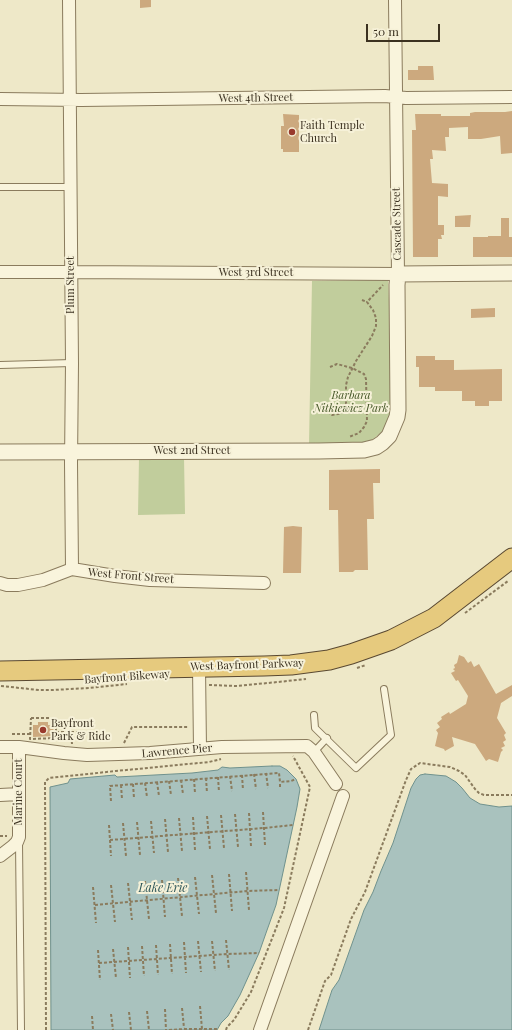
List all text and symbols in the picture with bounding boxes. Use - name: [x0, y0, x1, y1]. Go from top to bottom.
- scale bar: [368, 16, 442, 42]
- text: 50 m: [373, 23, 399, 39]
- street label: West 4th Street: [219, 91, 293, 105]
- place label: Faith Temple Church: [300, 119, 365, 145]
- marker: Faith Temple Church: [287, 127, 297, 137]
- street label: Cascade Street: [390, 187, 404, 261]
- street label: Plum Street: [64, 256, 78, 314]
- street label: West 3rd Street: [219, 266, 293, 280]
- park label: Barbara Nitkiewicz Park: [314, 389, 388, 415]
- street label: West 2nd Street: [154, 444, 230, 458]
- street label: West Front Street: [88, 566, 174, 586]
- street label: West Bayfront Parkway: [190, 656, 304, 674]
- street label: Bayfront Bikeway: [84, 667, 170, 687]
- place label: Bayfront Park & Ride: [51, 717, 111, 743]
- marker: Bayfront Park & Ride: [38, 725, 48, 735]
- street label: Lawrence Pier: [141, 741, 213, 761]
- street label: Marine Court: [12, 759, 26, 825]
- water label: Lake Erie: [139, 881, 187, 895]

